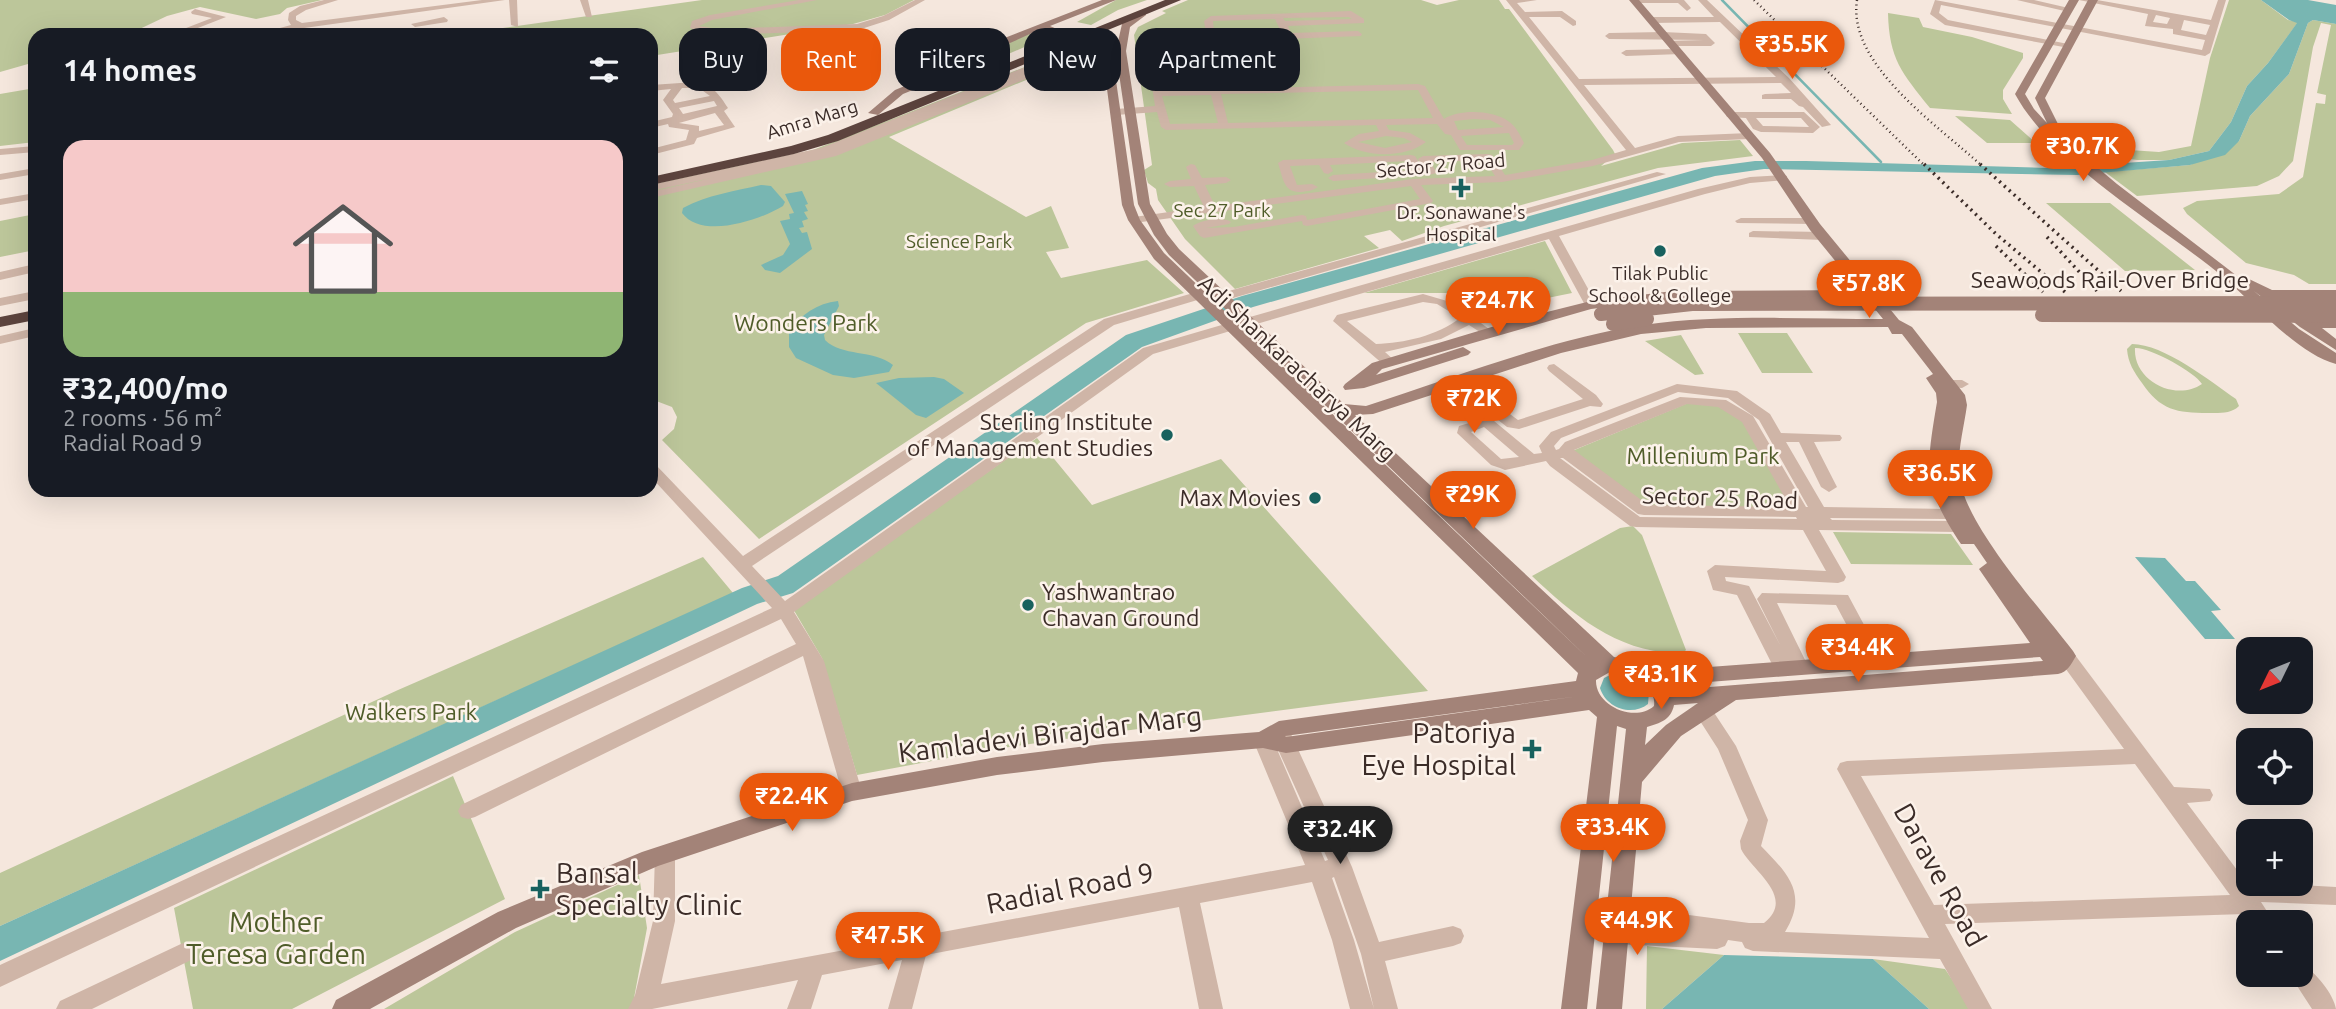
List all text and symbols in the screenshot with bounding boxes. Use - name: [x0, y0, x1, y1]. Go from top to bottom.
- pin: ₹35.5K: [1735, 22, 1849, 81]
- chip: Buy: [679, 28, 767, 91]
- chip: Rent: [781, 28, 881, 91]
- chip: Filters: [895, 28, 1010, 91]
- chip: New: [1024, 28, 1121, 91]
- chip: Apartment: [1135, 28, 1300, 91]
- text: ₹35.5K: [1756, 31, 1828, 56]
- icon: filters: [585, 51, 623, 89]
- text: 14 homes: [63, 53, 197, 87]
- street label: Amra Marg: [764, 95, 860, 143]
- pin: ₹30.7K: [2026, 124, 2140, 183]
- text: ₹30.7K: [2047, 133, 2119, 158]
- street label: Sector 27 Road: [1376, 148, 1506, 182]
- marker: Dr. Sonawane's Hospital: [1451, 178, 1471, 198]
- icon: home: [280, 186, 406, 312]
- park label: Sec 27 Park: [1173, 199, 1271, 221]
- place label: Dr. Sonawane's Hospital: [1397, 201, 1525, 245]
- park label: Science Park: [906, 230, 1012, 252]
- marker: Tilak Public School & College: [1652, 243, 1668, 259]
- pin: ₹57.8K: [1812, 260, 1926, 320]
- place label: Tilak Public School & College: [1589, 262, 1731, 306]
- street label: Seawoods Rail-Over Bridge: [1971, 267, 2249, 292]
- street label: Adi Shankaracharya Marg: [1194, 270, 1401, 465]
- text: ₹57.8K: [1833, 270, 1905, 295]
- pin: ₹24.7K: [1441, 278, 1555, 337]
- text: ₹24.7K: [1462, 287, 1534, 312]
- park label: Wonders Park: [734, 310, 878, 335]
- text: ₹32,400/mo: [63, 371, 228, 405]
- pin: ₹72K: [1433, 376, 1515, 435]
- text: ₹72K: [1447, 385, 1501, 410]
- text: 2 rooms · 56 m²: [63, 405, 222, 430]
- place label: Sterling Institute of Management Studies: [907, 409, 1153, 460]
- marker: Sterling Institute of Management Studies: [1159, 427, 1175, 443]
- text: Radial Road 9: [63, 430, 203, 455]
- park label: Millenium Park: [1627, 443, 1780, 468]
- pin: ₹36.5K: [1883, 450, 1997, 510]
- text: ₹36.5K: [1904, 460, 1976, 485]
- pin: ₹29K: [1432, 472, 1514, 531]
- text: ₹29K: [1446, 481, 1500, 506]
- street label: Sector 25 Road: [1642, 482, 1798, 513]
- place label: Max Movies: [1179, 485, 1301, 510]
- marker: Max Movies: [1307, 490, 1323, 506]
- place label: Yashwantrao Chavan Ground: [1042, 579, 1200, 630]
- marker: Yashwantrao Chavan Ground: [1020, 597, 1036, 613]
- pin: ₹34.4K: [1801, 624, 1915, 684]
- text: ₹34.4K: [1822, 634, 1894, 659]
- north arrow: [2236, 637, 2314, 714]
- map controls: [2236, 637, 2313, 987]
- pin: ₹43.1K: [1604, 652, 1718, 711]
- text: ₹43.1K: [1625, 661, 1697, 686]
- park label: Walkers Park: [345, 699, 478, 724]
- street label: Kamladevi Birajdar Marg: [896, 699, 1204, 768]
- place label: Patoriya Eye Hospital: [1361, 717, 1516, 780]
- button: locate: [2236, 728, 2313, 805]
- marker: Patoriya Eye Hospital: [1522, 739, 1542, 759]
- pin: ₹22.4K: [735, 774, 849, 833]
- text: ₹22.4K: [756, 783, 828, 808]
- street label: Darave Road: [1888, 798, 1993, 952]
- pin: ₹33.4K: [1556, 804, 1670, 864]
- pin: ₹32.4K: [1283, 806, 1397, 866]
- text: ₹33.4K: [1577, 814, 1649, 839]
- text: ₹32.4K: [1304, 816, 1376, 841]
- button: +: [2236, 819, 2313, 896]
- street label: Radial Road 9: [984, 856, 1156, 919]
- place label: Bansal Specialty Clinic: [556, 857, 742, 920]
- marker: Bansal Specialty Clinic: [530, 879, 550, 899]
- pin: ₹44.9K: [1580, 898, 1694, 957]
- park label: Mother Teresa Garden: [186, 906, 366, 969]
- text: ₹44.9K: [1601, 907, 1673, 932]
- button: −: [2236, 910, 2313, 987]
- pin: ₹47.5K: [831, 912, 945, 972]
- text: ₹47.5K: [852, 922, 924, 947]

